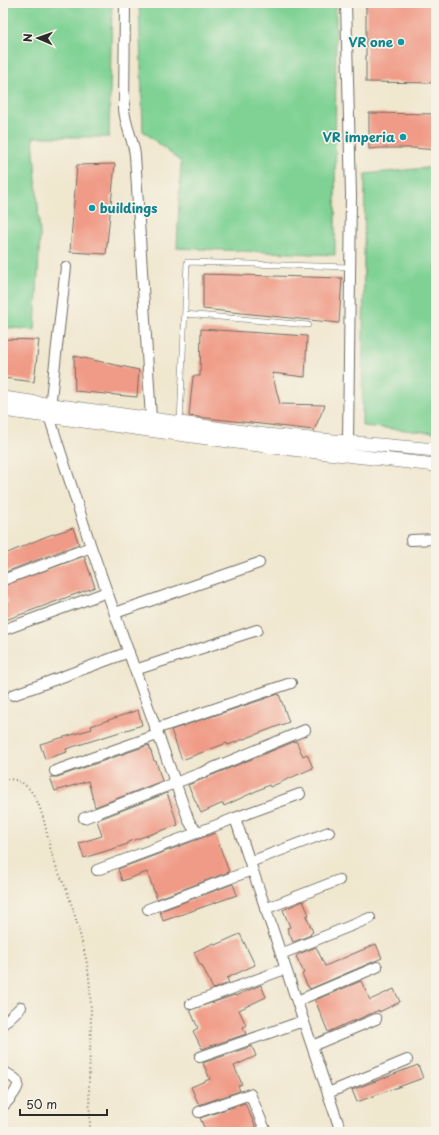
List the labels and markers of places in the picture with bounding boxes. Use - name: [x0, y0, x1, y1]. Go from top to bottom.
- place label: VR one: [348, 32, 394, 51]
- marker: VR one: [396, 37, 406, 47]
- place label: VR imperia: [323, 127, 395, 146]
- marker: VR imperia: [398, 132, 408, 142]
- place label: buildings: [100, 198, 157, 217]
- marker: buildings: [87, 203, 97, 213]

